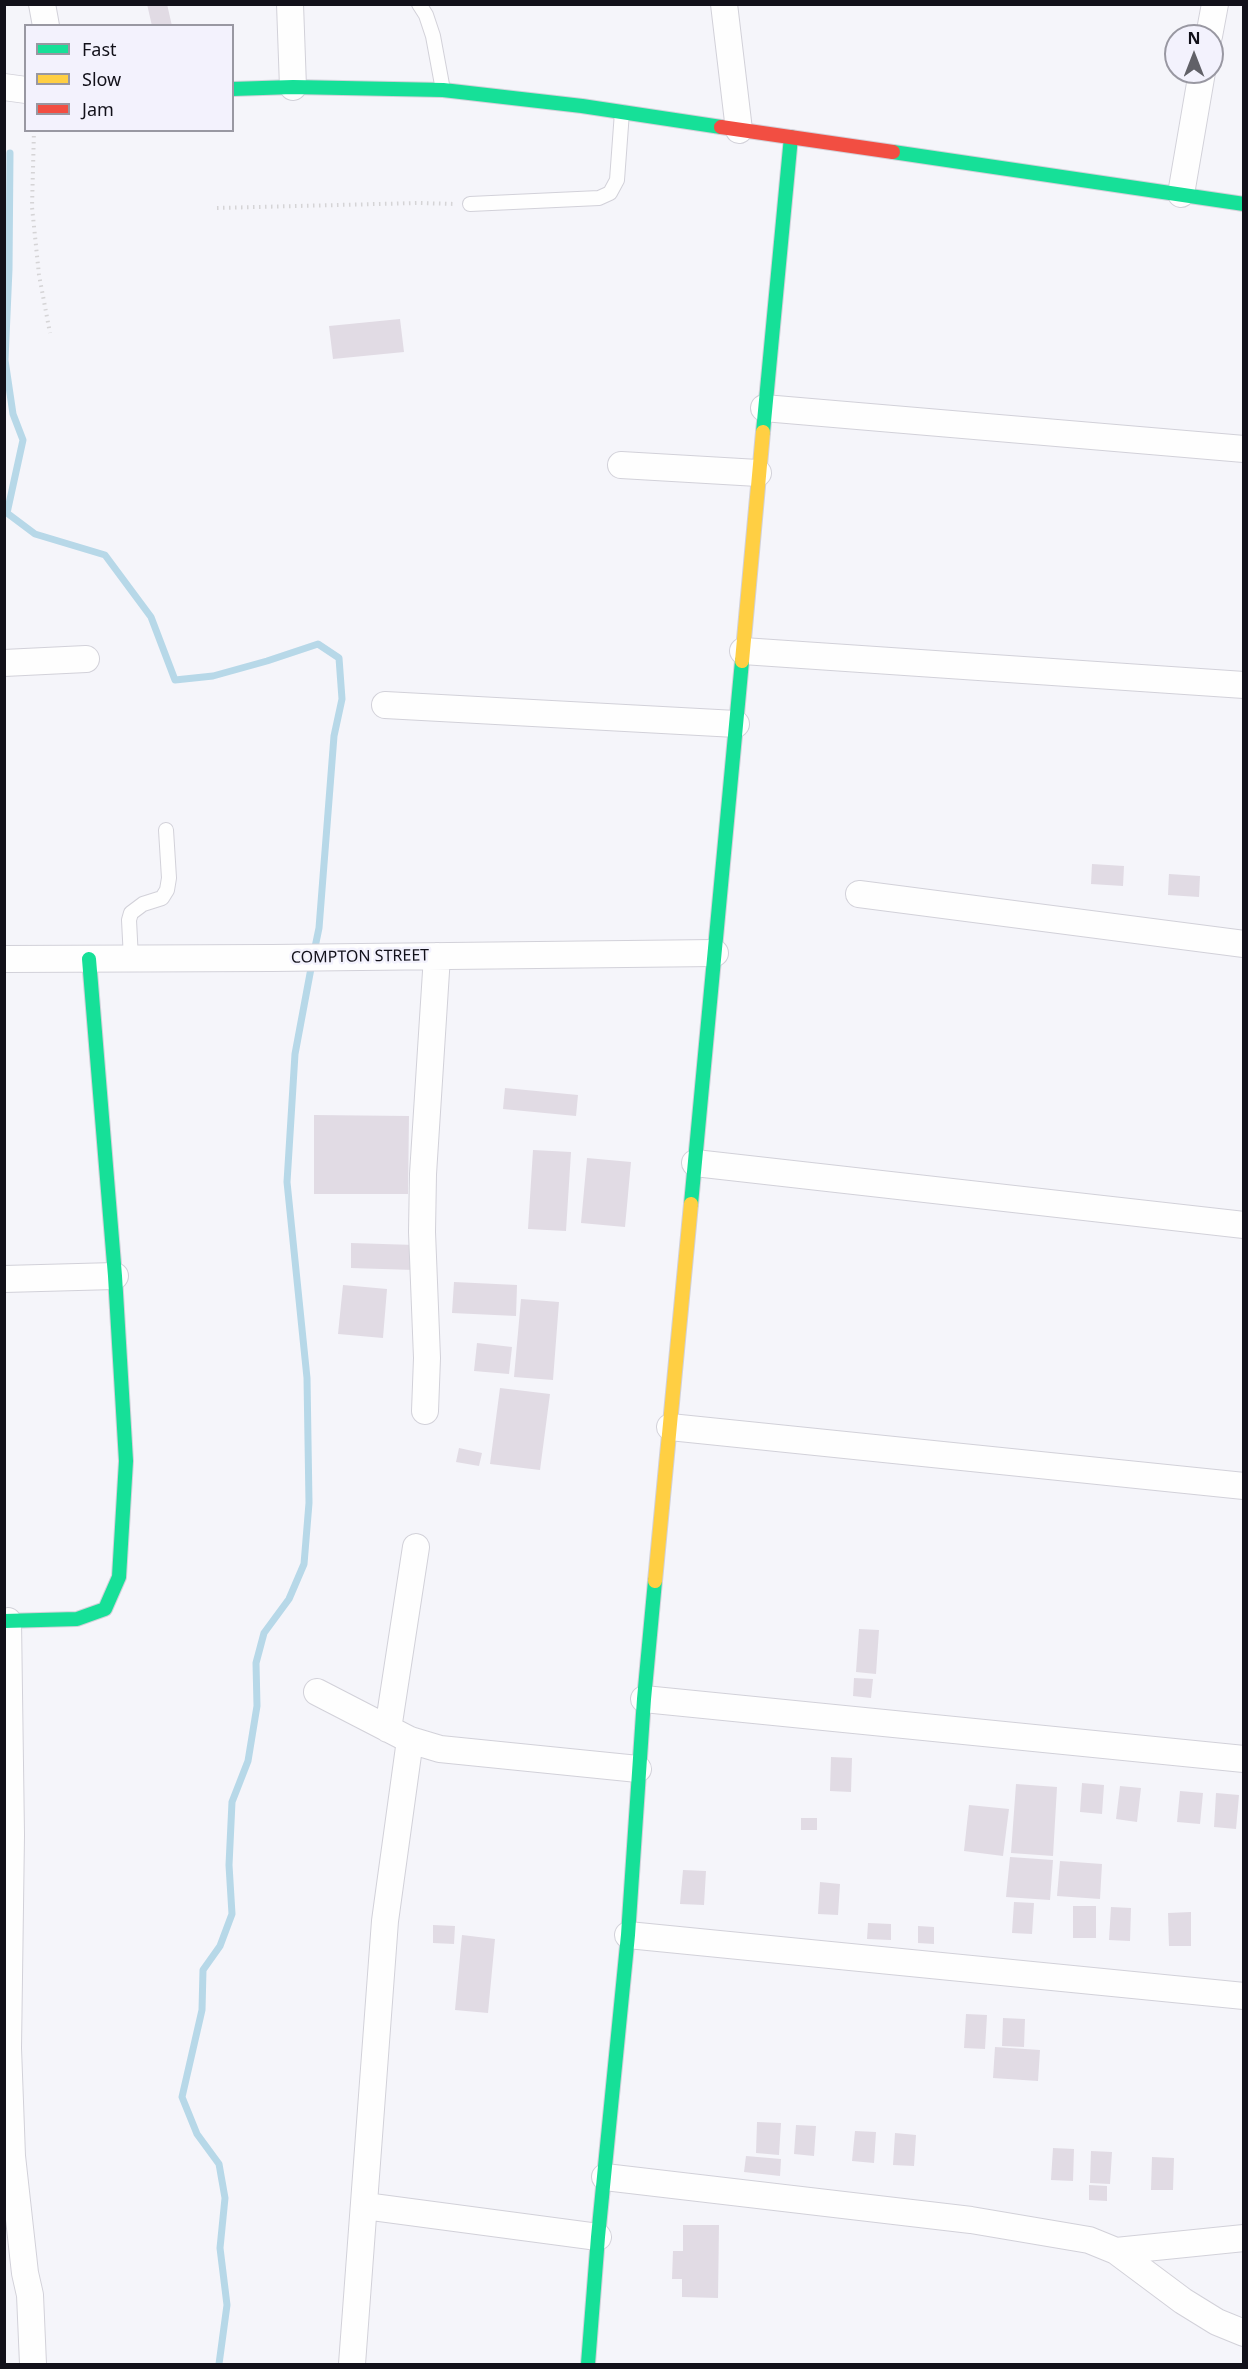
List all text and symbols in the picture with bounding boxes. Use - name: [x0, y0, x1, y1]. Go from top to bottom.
- legend: [24, 24, 234, 132]
- north arrow: [1164, 24, 1224, 84]
- text: N: [1187, 27, 1201, 49]
- text: Fast: [82, 37, 117, 61]
- text: Slow: [82, 67, 121, 91]
- text: Jam: [82, 97, 114, 121]
- street label: COMPTON STREET: [291, 946, 429, 968]

